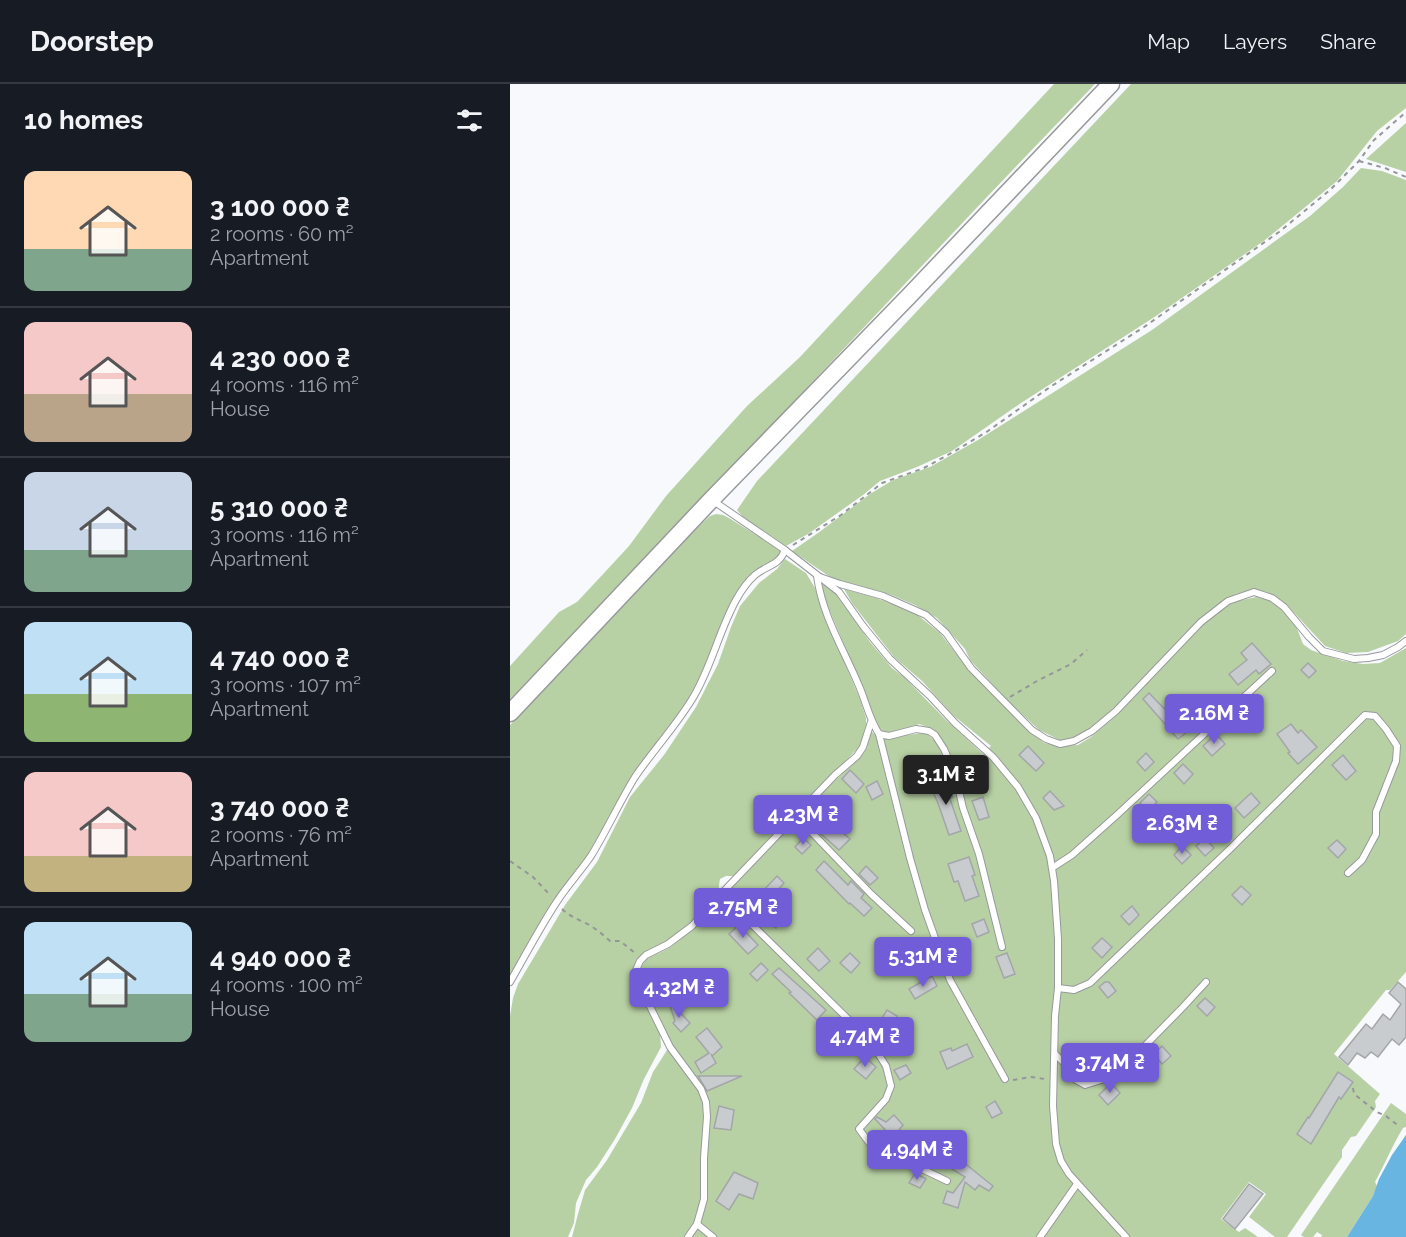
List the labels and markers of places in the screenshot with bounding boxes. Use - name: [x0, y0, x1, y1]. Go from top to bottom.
- pin: 2.16M ₴: [1159, 694, 1269, 745]
- pin: 3.1M ₴: [897, 755, 995, 806]
- pin: 4.23M ₴: [748, 795, 858, 846]
- pin: 2.63M ₴: [1127, 804, 1237, 855]
- pin: 2.75M ₴: [688, 888, 798, 939]
- pin: 5.31M ₴: [868, 937, 978, 988]
- pin: 4.32M ₴: [624, 968, 734, 1019]
- pin: 4.74M ₴: [810, 1017, 920, 1068]
- pin: 3.74M ₴: [1055, 1043, 1165, 1094]
- pin: 4.94M ₴: [862, 1130, 972, 1181]

